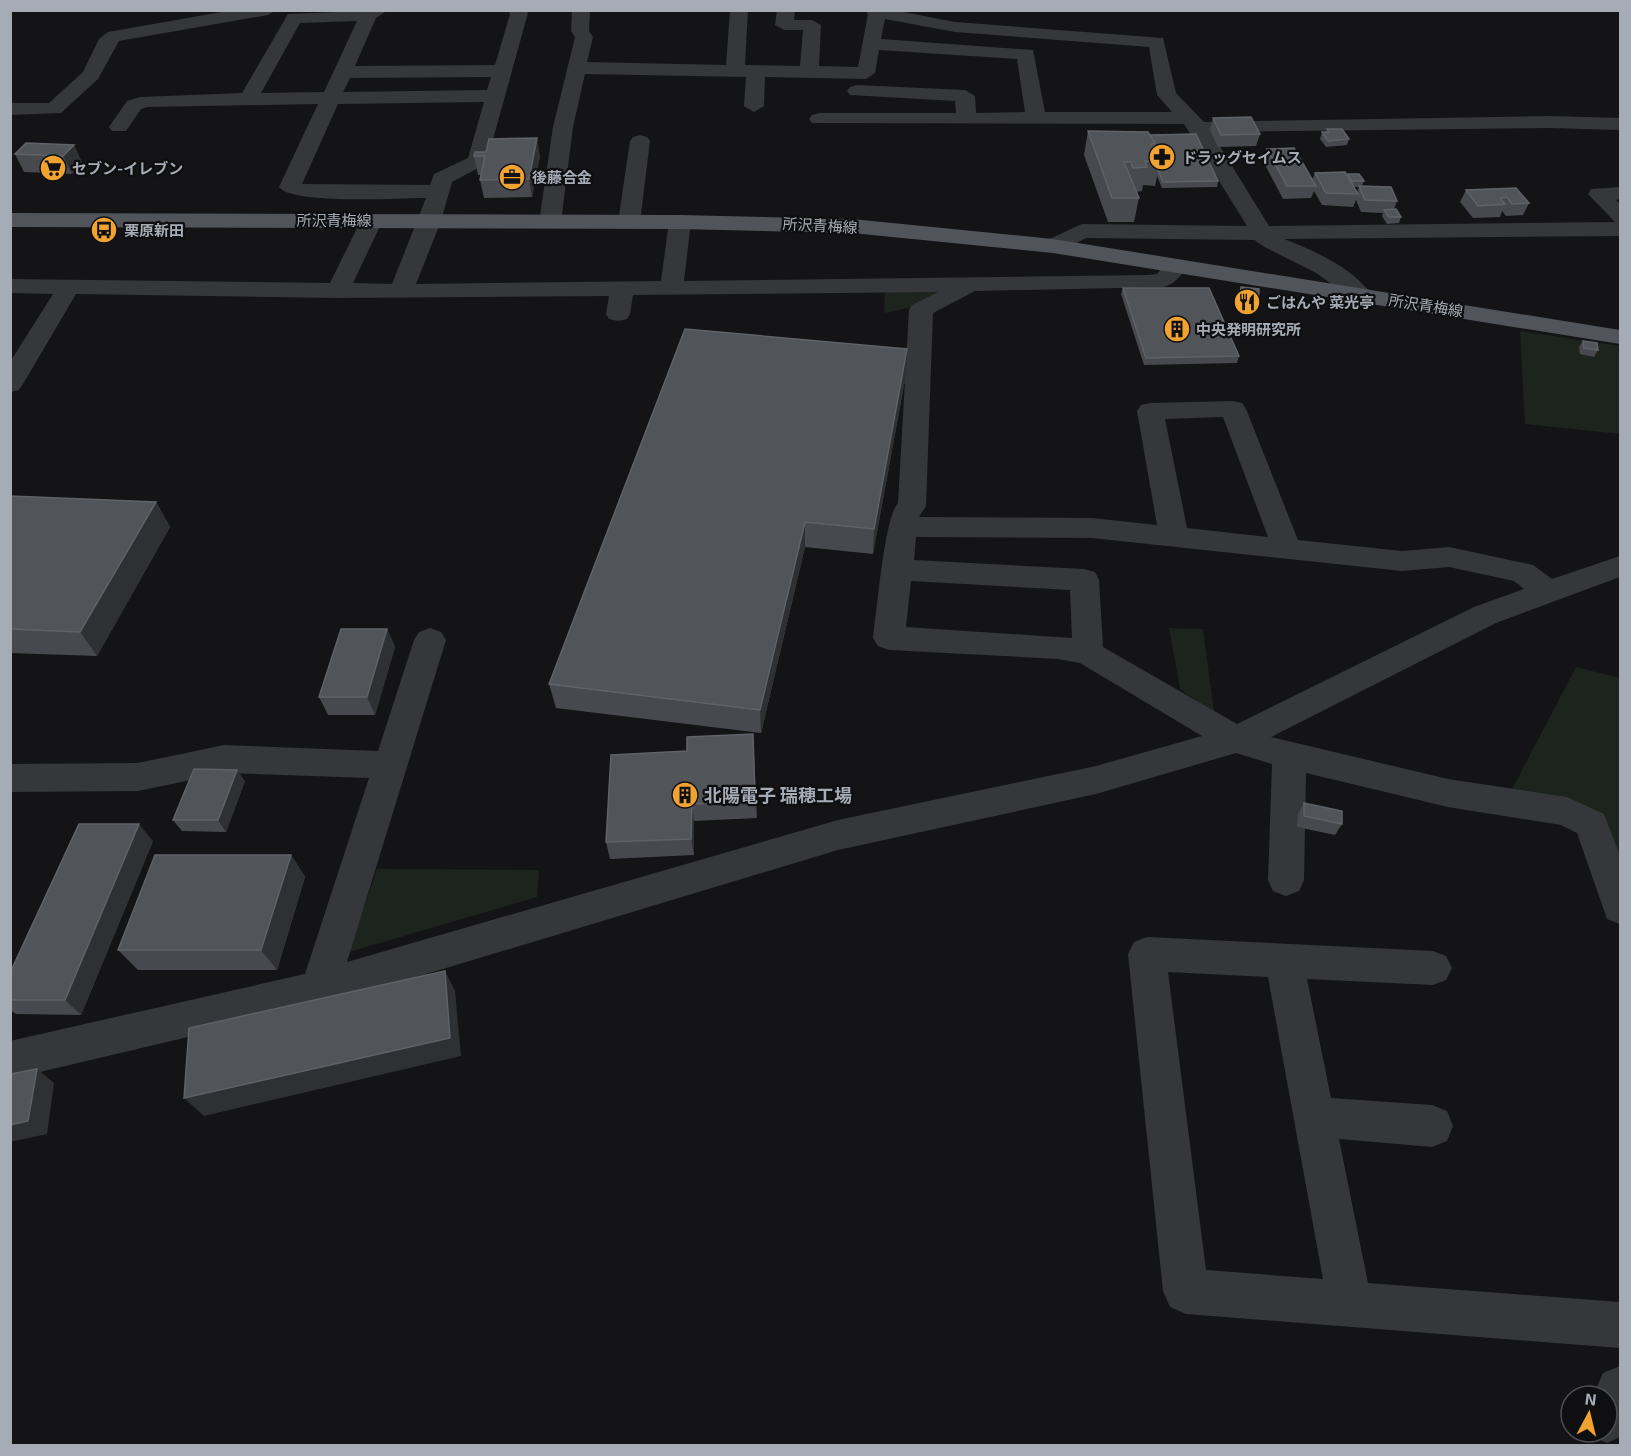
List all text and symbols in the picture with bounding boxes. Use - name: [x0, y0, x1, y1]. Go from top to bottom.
- pharmacy icon: ドラッグセイムス: [1147, 142, 1177, 172]
- place label: ドラッグセイムス: [1182, 148, 1302, 166]
- supermarket icon: セブン-イレブン: [38, 153, 68, 183]
- place label: セブン-イレブン: [72, 159, 183, 177]
- office icon: 後藤合金: [497, 162, 527, 192]
- place label: 後藤合金: [532, 168, 592, 186]
- street label: 所沢青梅線: [296, 211, 372, 229]
- street label: 所沢青梅線: [782, 214, 858, 236]
- bus stop icon: 栗原新田: [89, 215, 119, 245]
- place label: 栗原新田: [124, 221, 184, 239]
- restaurant icon: ごはんや 菜光亭: [1232, 287, 1262, 317]
- street label: 所沢青梅線: [1388, 290, 1464, 320]
- place label: ごはんや 菜光亭: [1266, 293, 1374, 311]
- building icon: 中央発明研究所: [1162, 314, 1192, 344]
- place label: 中央発明研究所: [1196, 320, 1301, 338]
- building icon: 北陽電子 瑞穂工場: [670, 780, 700, 810]
- place label: 北陽電子 瑞穂工場: [704, 784, 852, 806]
- north arrow: [1559, 1384, 1619, 1444]
- text: N: [1584, 1388, 1598, 1409]

